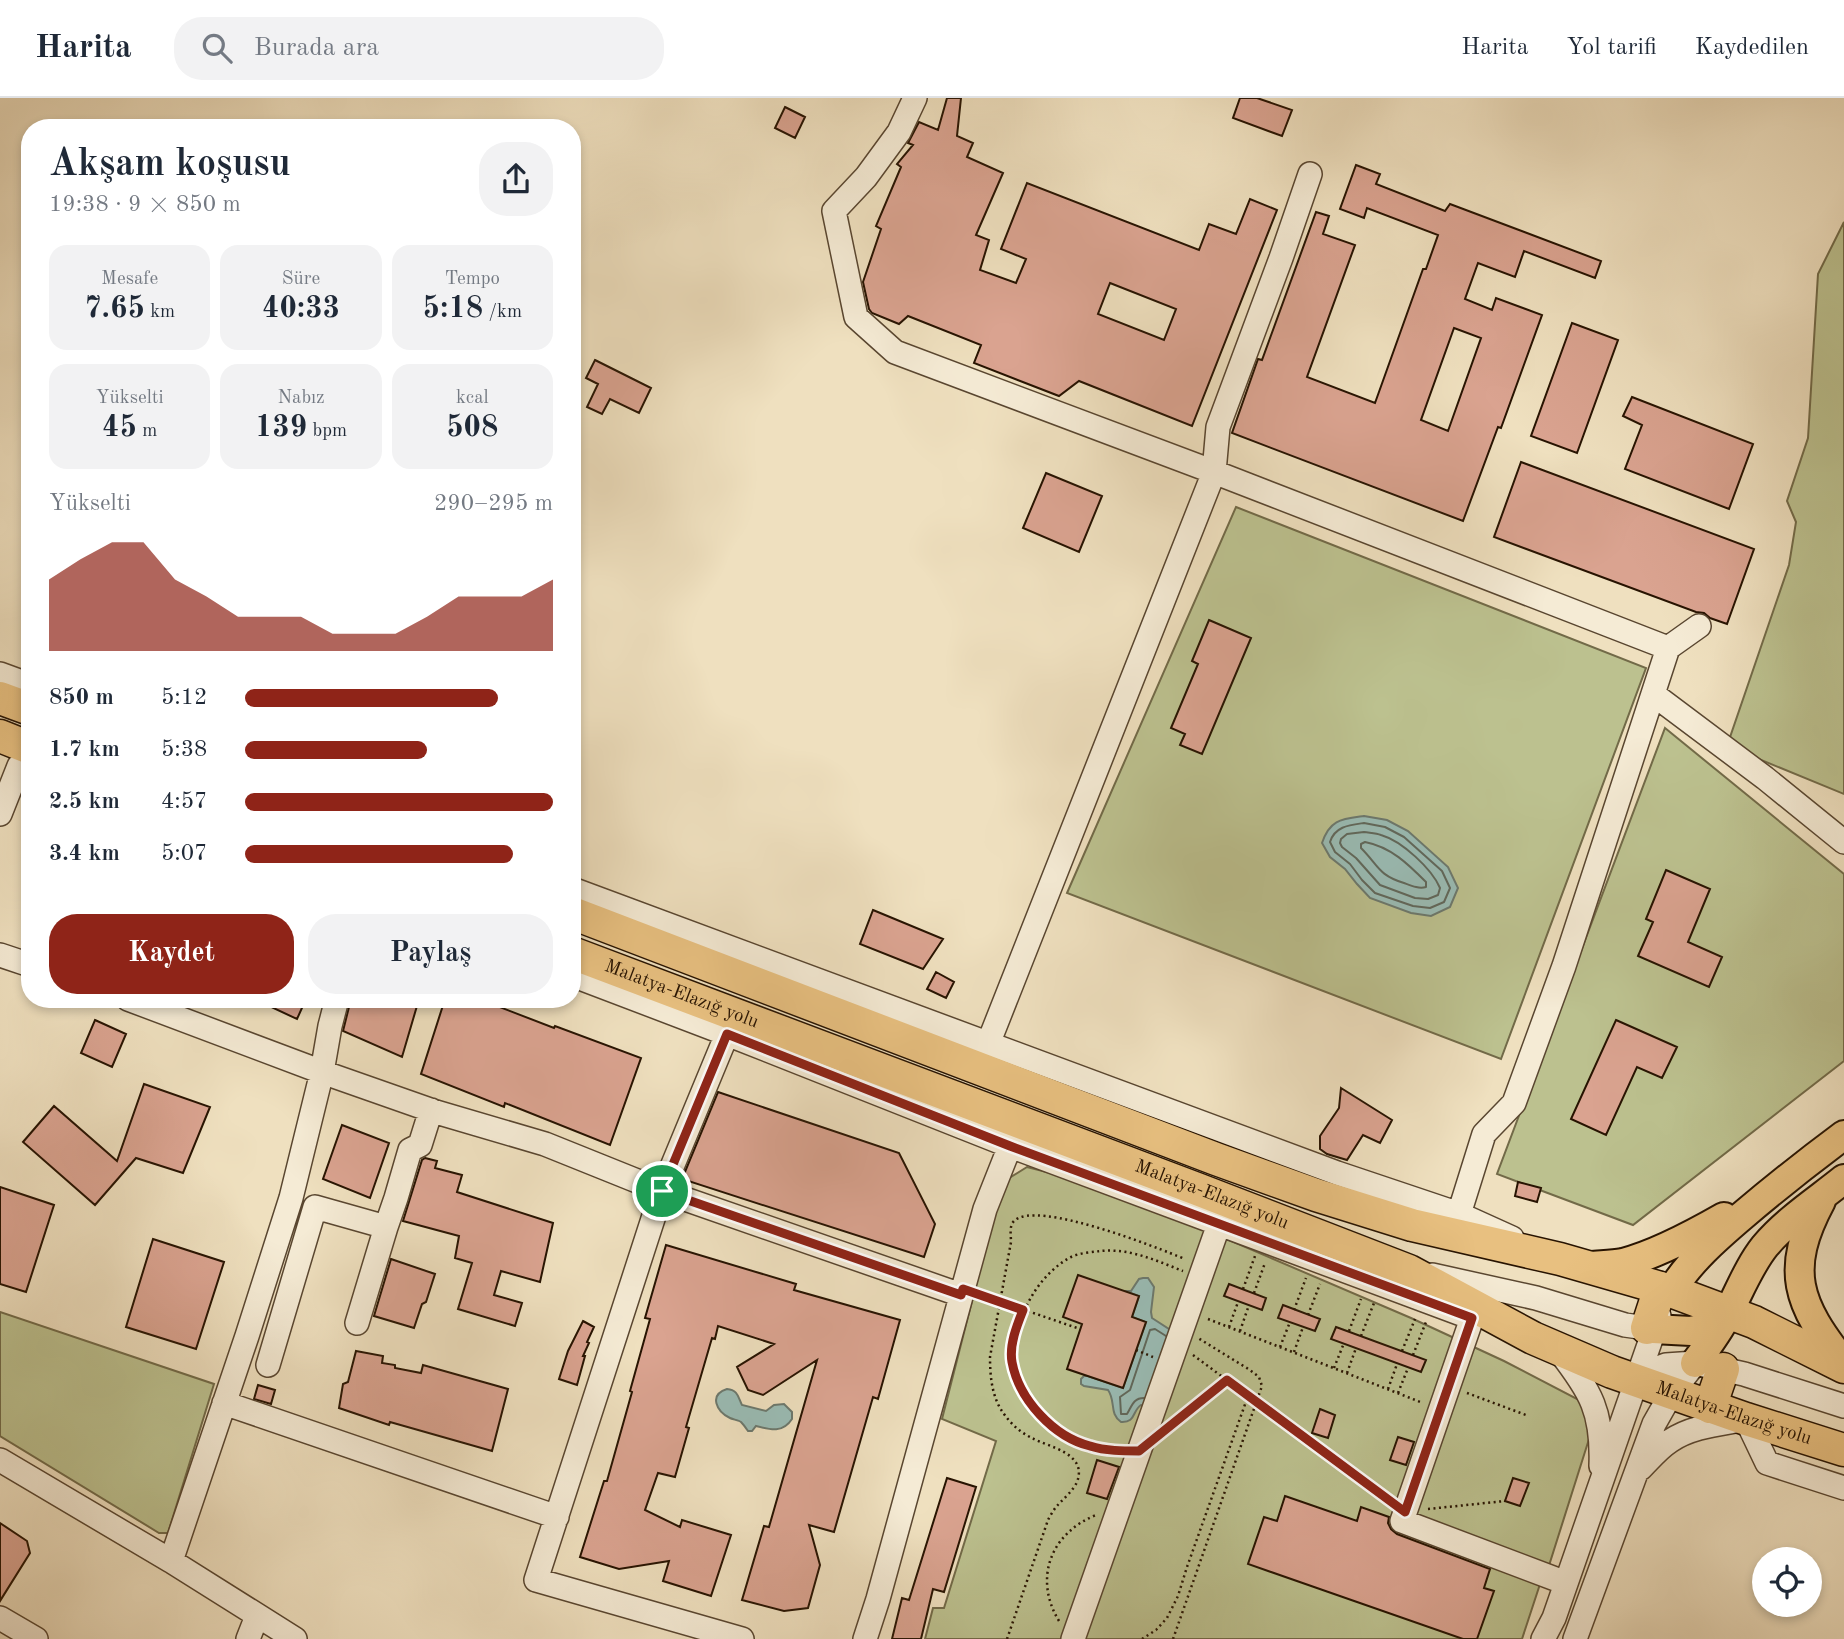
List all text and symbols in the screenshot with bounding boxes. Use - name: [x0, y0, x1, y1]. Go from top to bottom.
- search box: [174, 17, 664, 80]
- icon: search: [198, 29, 236, 67]
- text: Harita: [35, 32, 132, 65]
- text: Burada ara: [254, 35, 379, 61]
- text: Harita: [1461, 36, 1529, 60]
- text: Yol tarifi: [1567, 36, 1657, 60]
- text: Kaydedilen: [1695, 36, 1809, 60]
- button: share: [479, 142, 553, 216]
- text: Akşam koşusu: [49, 146, 291, 184]
- text: 19:38 · 9 × 850 m: [49, 193, 241, 216]
- text: Mesafe: [101, 270, 158, 289]
- text: Süre: [282, 270, 320, 289]
- text: Tempo: [445, 270, 500, 289]
- text: 7.65: [84, 294, 145, 324]
- text: 40:33: [262, 294, 340, 324]
- text: 5:18: [423, 294, 483, 324]
- text: km: [145, 303, 175, 322]
- text: /km: [483, 303, 522, 322]
- text: Yükselti: [96, 389, 164, 408]
- text: Nabız: [277, 389, 325, 408]
- text: kcal: [456, 389, 489, 408]
- text: 45: [102, 413, 137, 443]
- text: 139: [255, 413, 307, 443]
- text: 508: [446, 413, 498, 443]
- text: m: [137, 422, 157, 441]
- text: bpm: [307, 422, 347, 441]
- text: Yükselti: [49, 492, 131, 515]
- text: 290–295 m: [434, 492, 553, 515]
- text: 850 m: [49, 686, 114, 709]
- text: 5:12: [161, 686, 207, 709]
- text: 1.7 km: [49, 738, 120, 761]
- text: 5:38: [161, 738, 207, 761]
- text: 2.5 km: [49, 790, 120, 813]
- text: 4:57: [161, 790, 207, 813]
- text: 3.4 km: [49, 842, 120, 865]
- text: 5:07: [161, 842, 207, 865]
- button: Kaydet: [49, 914, 294, 994]
- button: Paylaş: [308, 914, 553, 994]
- street label: Malatya-Elazığ yolu: [602, 957, 761, 1032]
- street label: Malatya-Elazığ yolu: [1132, 1157, 1291, 1233]
- pin: [632, 1161, 692, 1221]
- icon: arrive: [643, 1172, 681, 1210]
- street label: Malatya-Elazığ yolu: [1653, 1379, 1814, 1449]
- map controls: [1752, 1547, 1822, 1617]
- button: locate: [1752, 1547, 1822, 1617]

